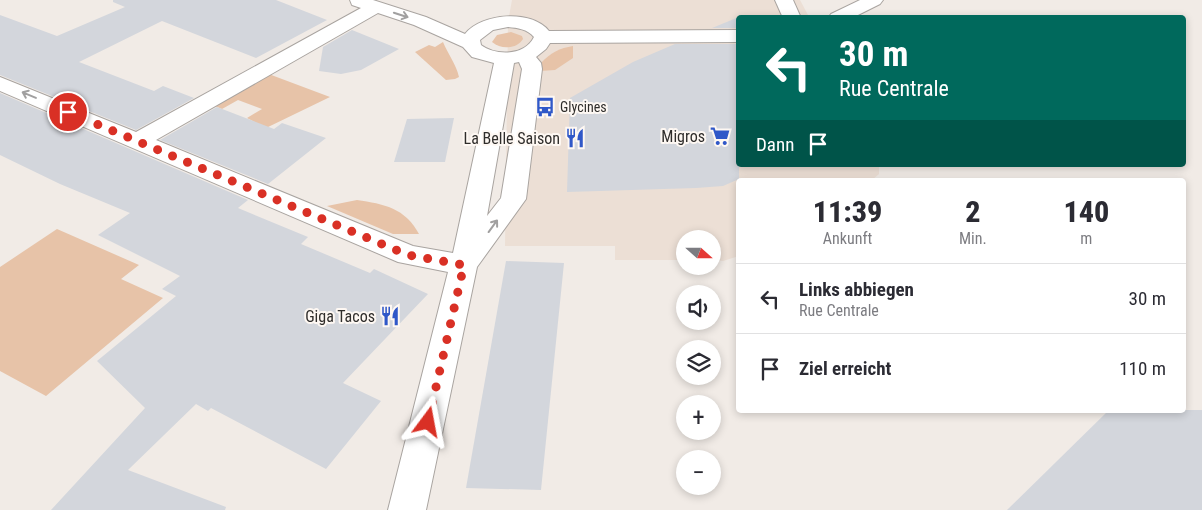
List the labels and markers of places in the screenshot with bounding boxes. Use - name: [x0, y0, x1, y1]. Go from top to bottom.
- pin: [47, 91, 89, 133]
- bus stop icon: Glycines: [534, 96, 556, 118]
- place label: Glycines: [560, 99, 607, 115]
- supermarket icon: Migros: [709, 125, 731, 147]
- restaurant icon: La Belle Saison: [564, 127, 586, 149]
- place label: Migros: [661, 127, 705, 146]
- place label: La Belle Saison: [464, 129, 560, 148]
- restaurant icon: Giga Tacos: [379, 305, 401, 327]
- place label: Giga Tacos: [305, 307, 375, 326]

